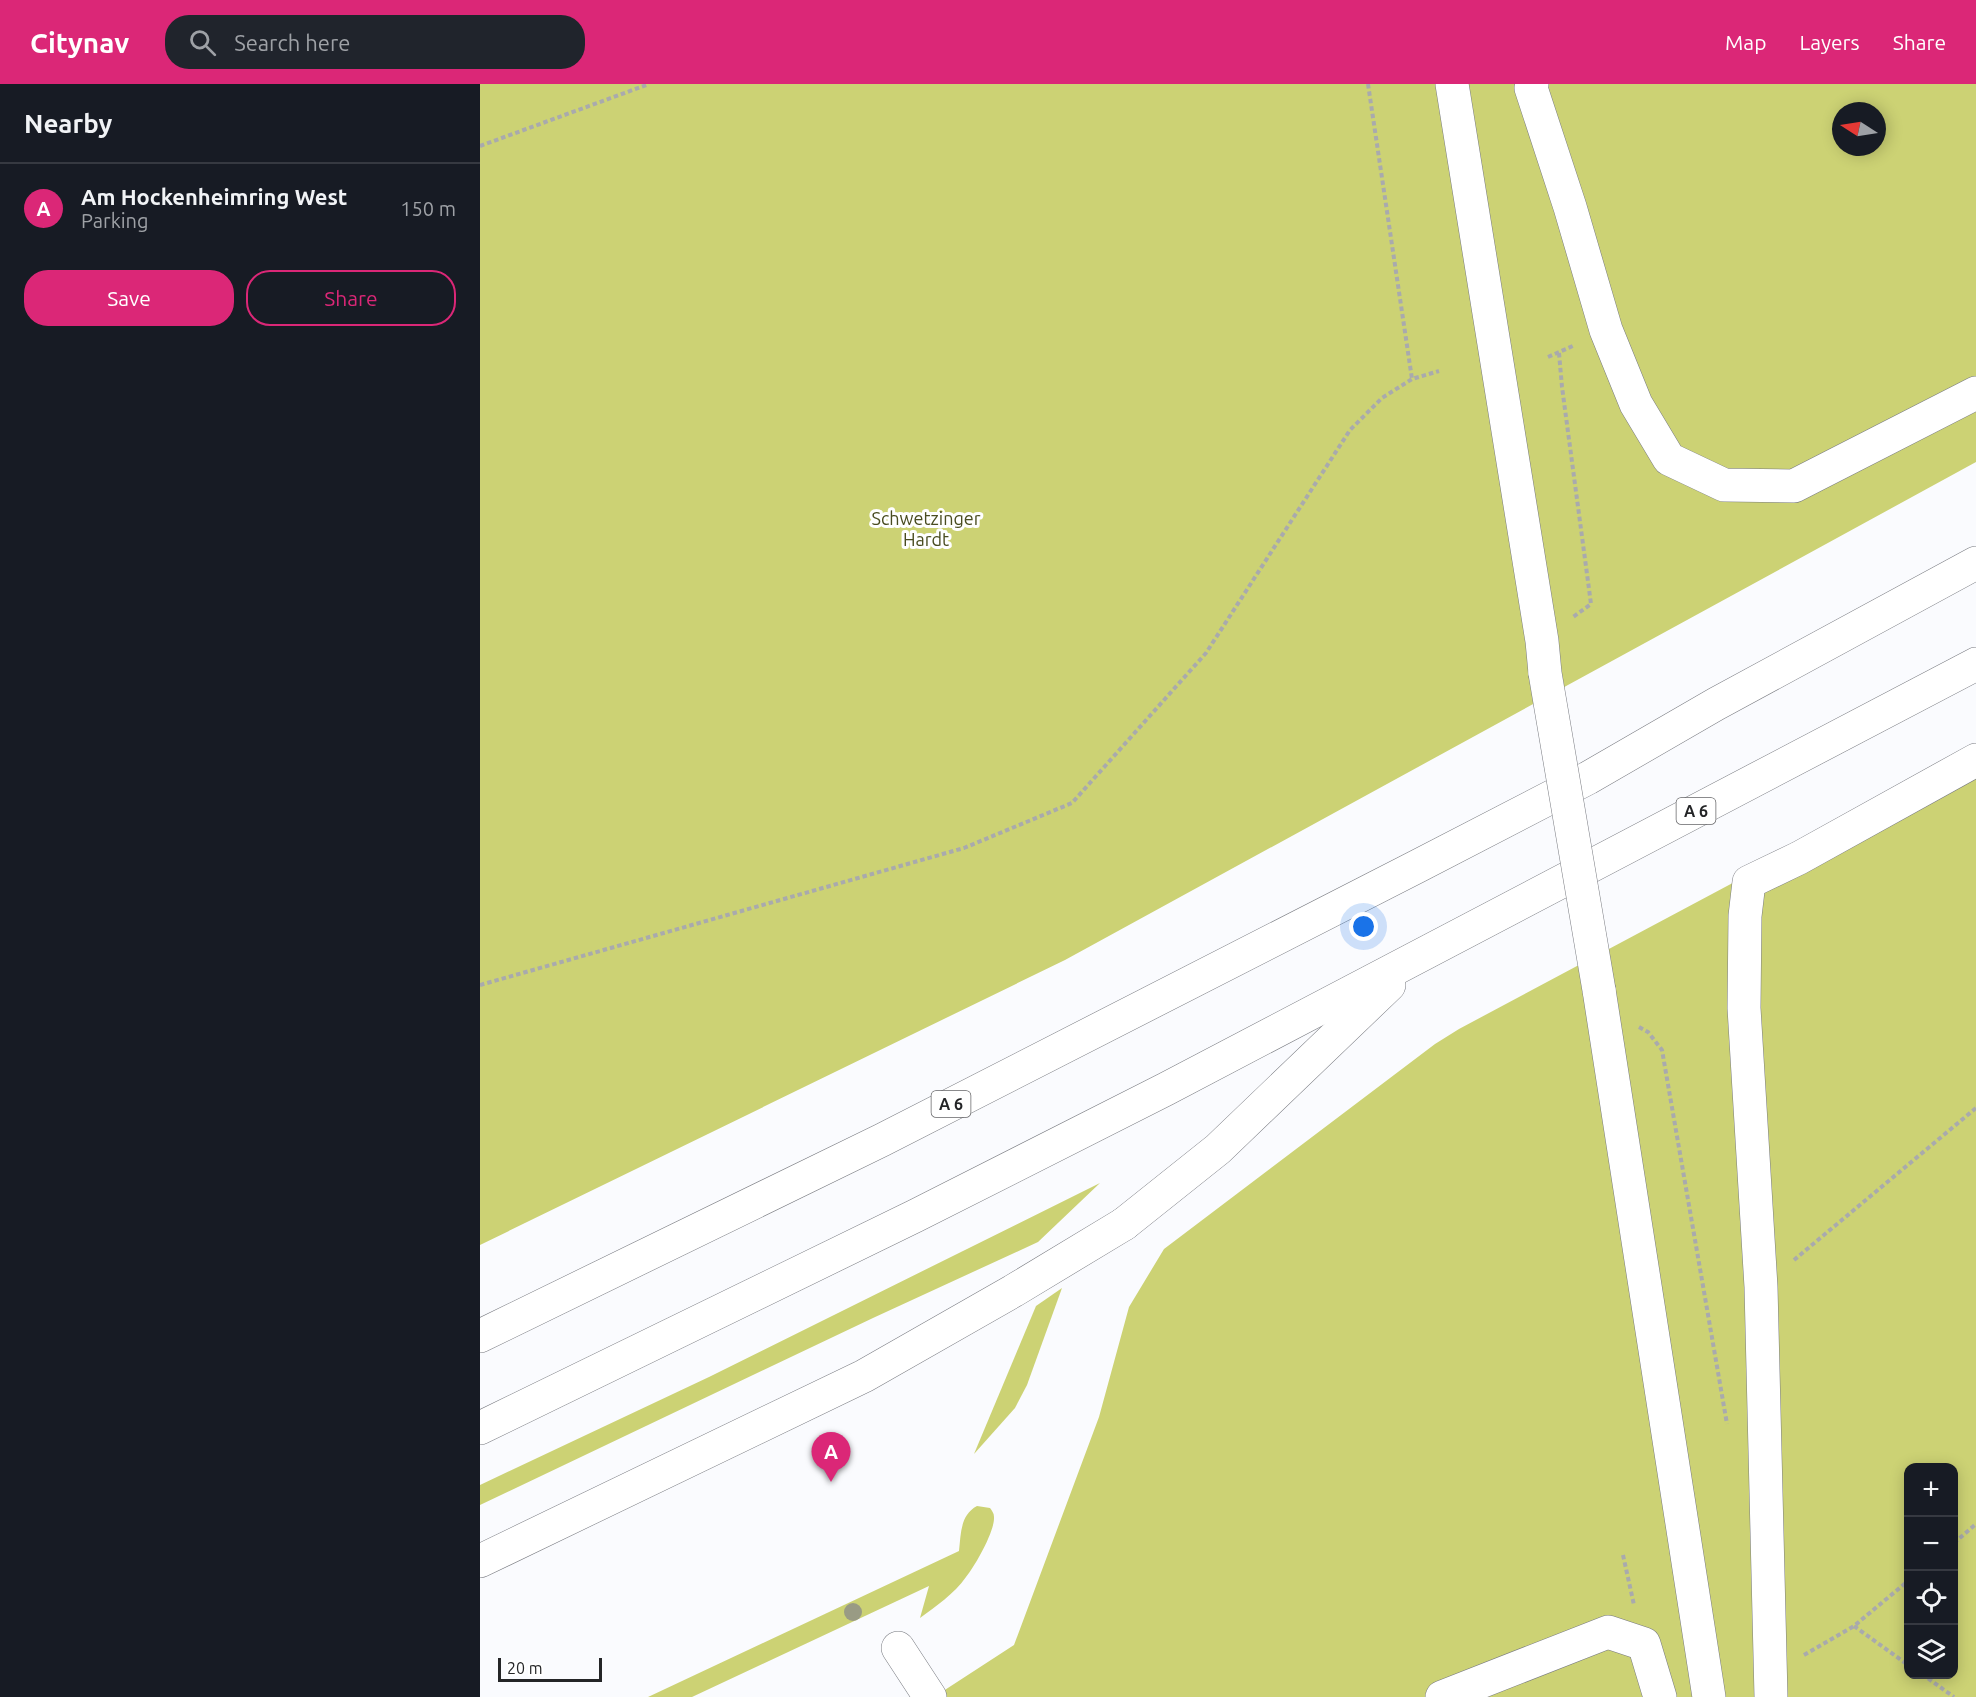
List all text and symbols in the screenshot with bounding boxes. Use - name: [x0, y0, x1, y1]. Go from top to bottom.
- search box: [165, 15, 585, 69]
- icon: search: [186, 26, 219, 59]
- text: Citynav: [30, 27, 129, 58]
- text: Search here: [234, 30, 350, 55]
- text: Map: [1725, 30, 1766, 54]
- text: Layers: [1799, 30, 1860, 54]
- text: Share: [1893, 30, 1946, 54]
- north arrow: [1832, 102, 1886, 156]
- text: Nearby: [24, 109, 112, 138]
- text: Am Hockenheimring West: [81, 184, 347, 209]
- text: A: [36, 197, 51, 220]
- text: 150 m: [400, 197, 456, 220]
- text: Parking: [81, 209, 149, 232]
- button: Save: [24, 270, 234, 326]
- button: Share: [246, 270, 456, 326]
- park label: Schwetzinger Hardt: [871, 508, 981, 549]
- road number: A 6: [1676, 798, 1716, 824]
- your location: [1349, 912, 1378, 941]
- road number: A 6: [932, 1091, 970, 1117]
- pin: A: [812, 1432, 850, 1482]
- map controls: [1904, 1463, 1958, 1679]
- button: +: [1904, 1463, 1958, 1517]
- button: −: [1904, 1517, 1958, 1571]
- button: locate: [1904, 1571, 1958, 1625]
- button: layers: [1904, 1625, 1958, 1679]
- scale bar: [498, 1655, 602, 1682]
- text: 20 m: [507, 1659, 543, 1677]

